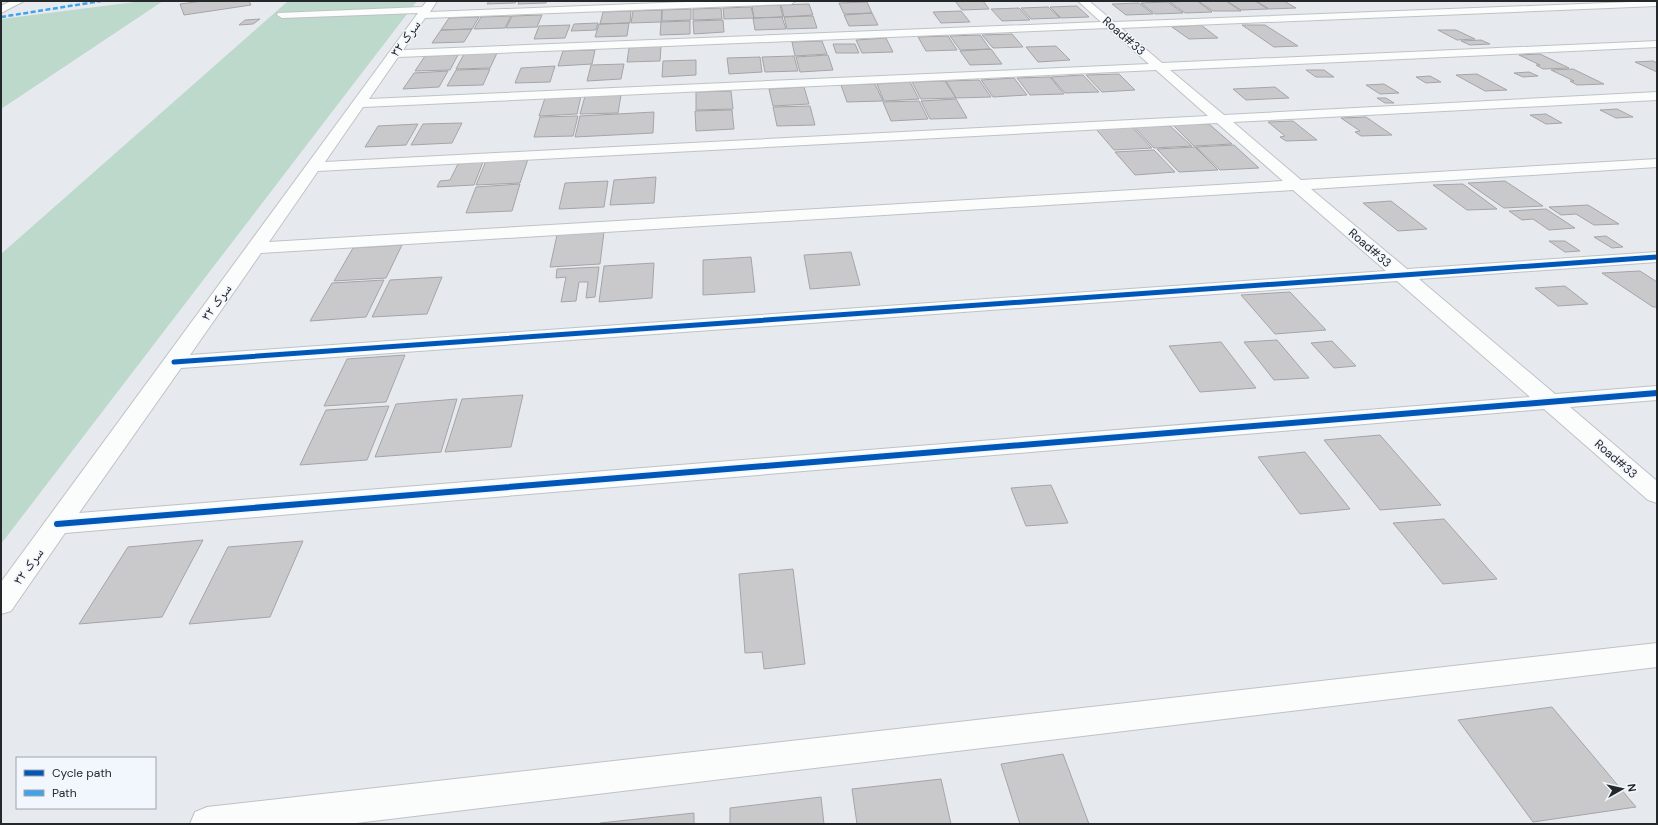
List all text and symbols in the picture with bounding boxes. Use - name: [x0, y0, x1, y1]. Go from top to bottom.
- street label: Road#33: [1099, 13, 1149, 59]
- street label: سرک ۳۲: [386, 16, 424, 60]
- street label: Road#33: [1345, 225, 1395, 271]
- street label: سرک ۳۲: [197, 280, 235, 324]
- street label: Road#33: [1591, 436, 1641, 482]
- street label: سرک ۳۲: [9, 544, 47, 588]
- legend: [16, 757, 156, 809]
- text: Cycle path: [52, 765, 112, 781]
- north arrow: [1602, 769, 1642, 809]
- text: N: [1624, 783, 1639, 793]
- text: Path: [52, 785, 77, 801]

